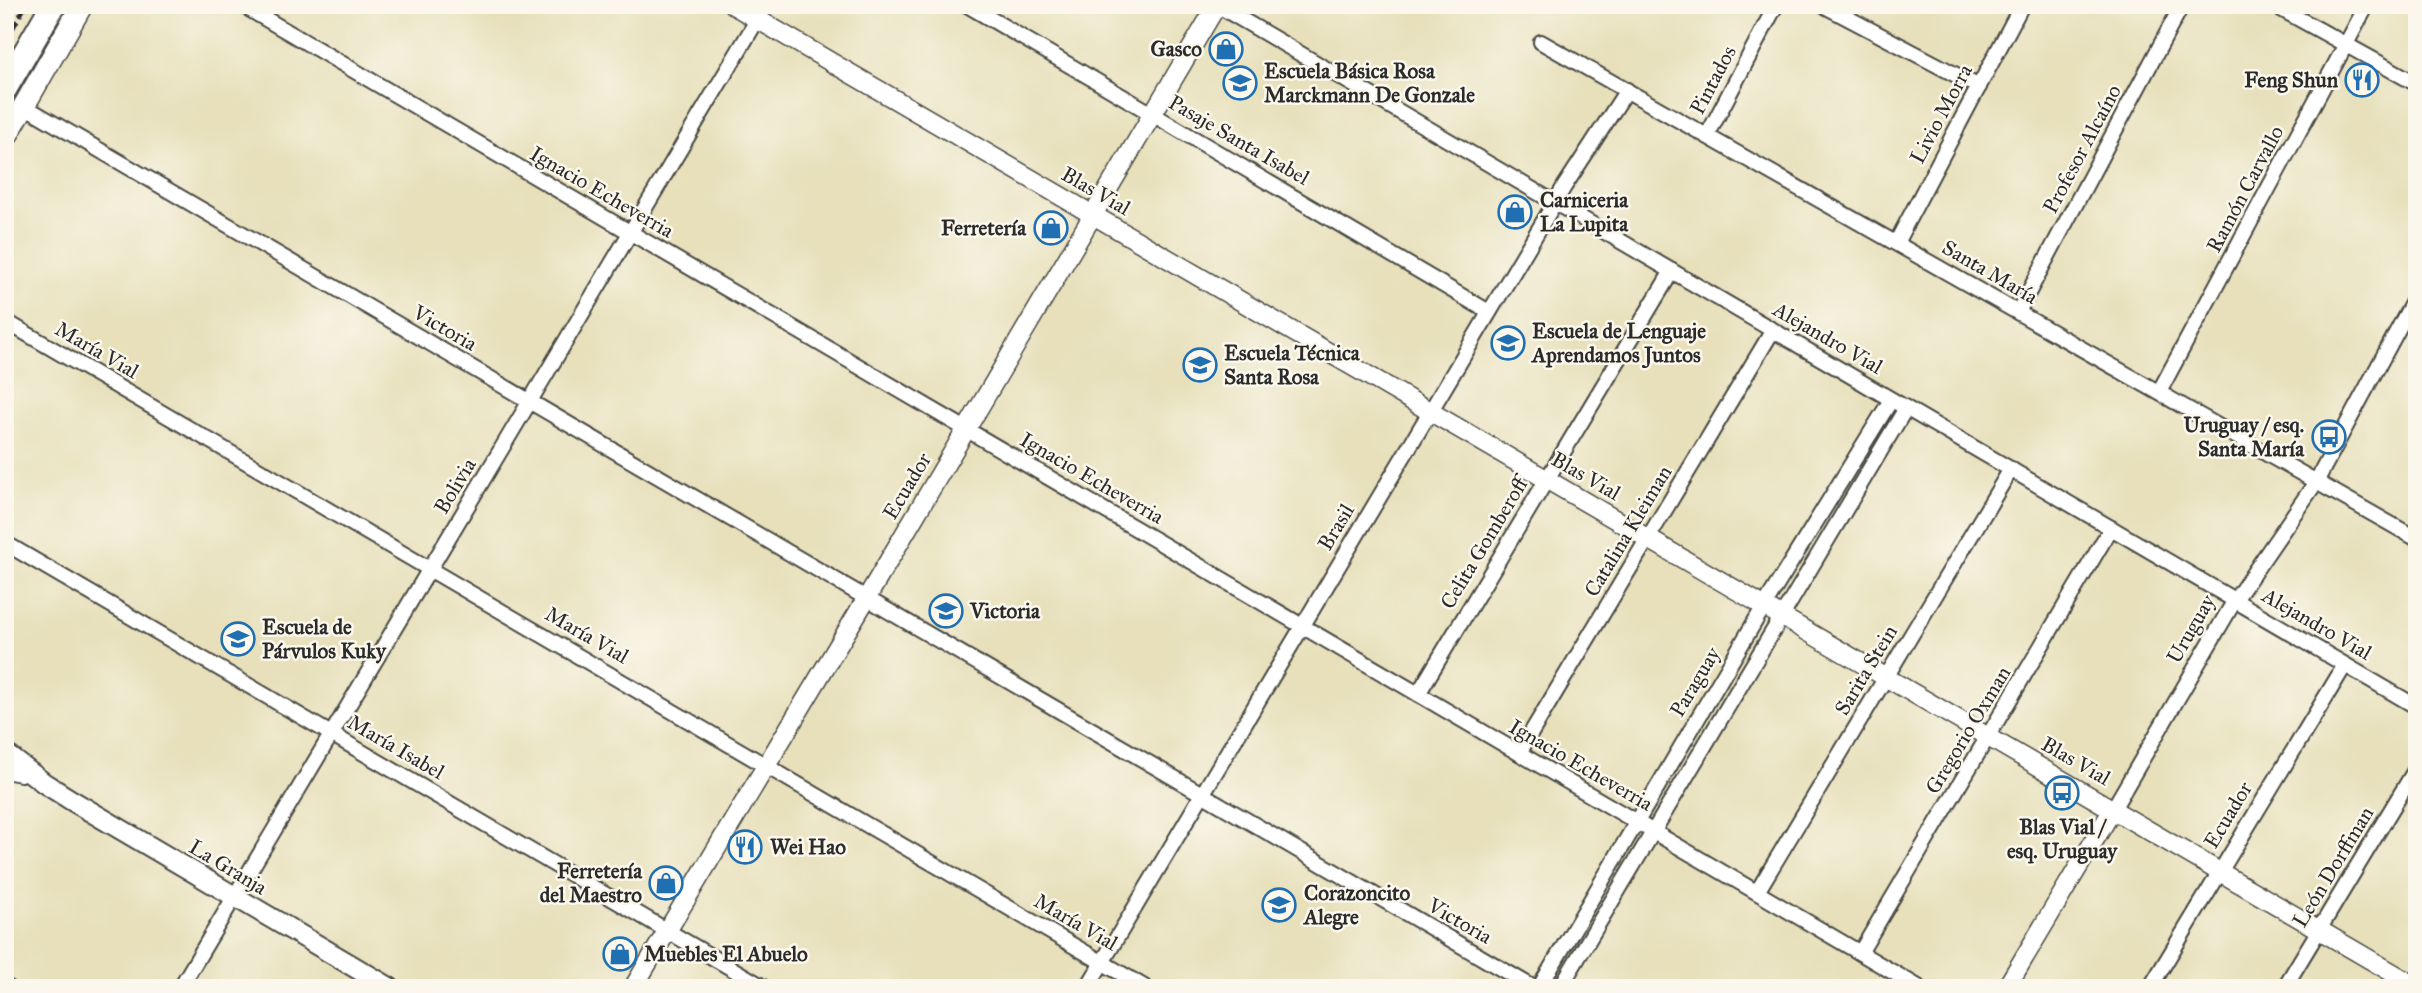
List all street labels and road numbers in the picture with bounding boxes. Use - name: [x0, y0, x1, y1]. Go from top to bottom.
- street label: Pintados: [1684, 41, 1742, 119]
- street label: Livio Morra: [1904, 60, 1978, 168]
- street label: Profesor Alcaíno: [2037, 80, 2127, 218]
- street label: Pasaje Santa Isabel: [1164, 89, 1314, 191]
- street label: Ramón Carvallo: [2201, 121, 2289, 257]
- street label: Ignacio Echeverria: [525, 140, 679, 244]
- street label: Blas Vial: [1057, 161, 1135, 221]
- street label: Santa María: [1938, 234, 2043, 310]
- street label: Alejandro Vial: [1768, 296, 1888, 380]
- street label: Victoria: [407, 299, 482, 357]
- street label: María Vial: [50, 316, 144, 385]
- street label: Ignacio Echeverria: [1015, 426, 1169, 530]
- street label: Blas Vial: [1547, 446, 1625, 506]
- street label: Ecuador: [877, 448, 937, 524]
- street label: Bolivia: [428, 453, 482, 519]
- street label: Catalina Kleiman: [1579, 461, 1677, 601]
- street label: Celita Gomberoff: [1435, 470, 1535, 613]
- street label: Brasil: [1312, 499, 1360, 555]
- street label: Alejandro Vial: [2257, 582, 2377, 666]
- street label: Uruguay: [2161, 589, 2222, 668]
- street label: María Vial: [540, 601, 634, 670]
- street label: Sarita Stein: [1829, 620, 1903, 720]
- street label: Paraguay: [1664, 641, 1727, 722]
- street label: Gregorio Oxman: [1920, 661, 2016, 799]
- street label: María Isabel: [343, 709, 449, 785]
- street label: Ignacio Echeverria: [1504, 713, 1658, 817]
- street label: Blas Vial: [2037, 731, 2115, 791]
- street label: Ecuador: [2198, 777, 2258, 853]
- street label: León Dorffman: [2287, 802, 2379, 932]
- street label: La Granja: [184, 834, 272, 900]
- street label: María Vial: [1029, 888, 1123, 957]
- street label: Victoria: [1422, 892, 1497, 950]

